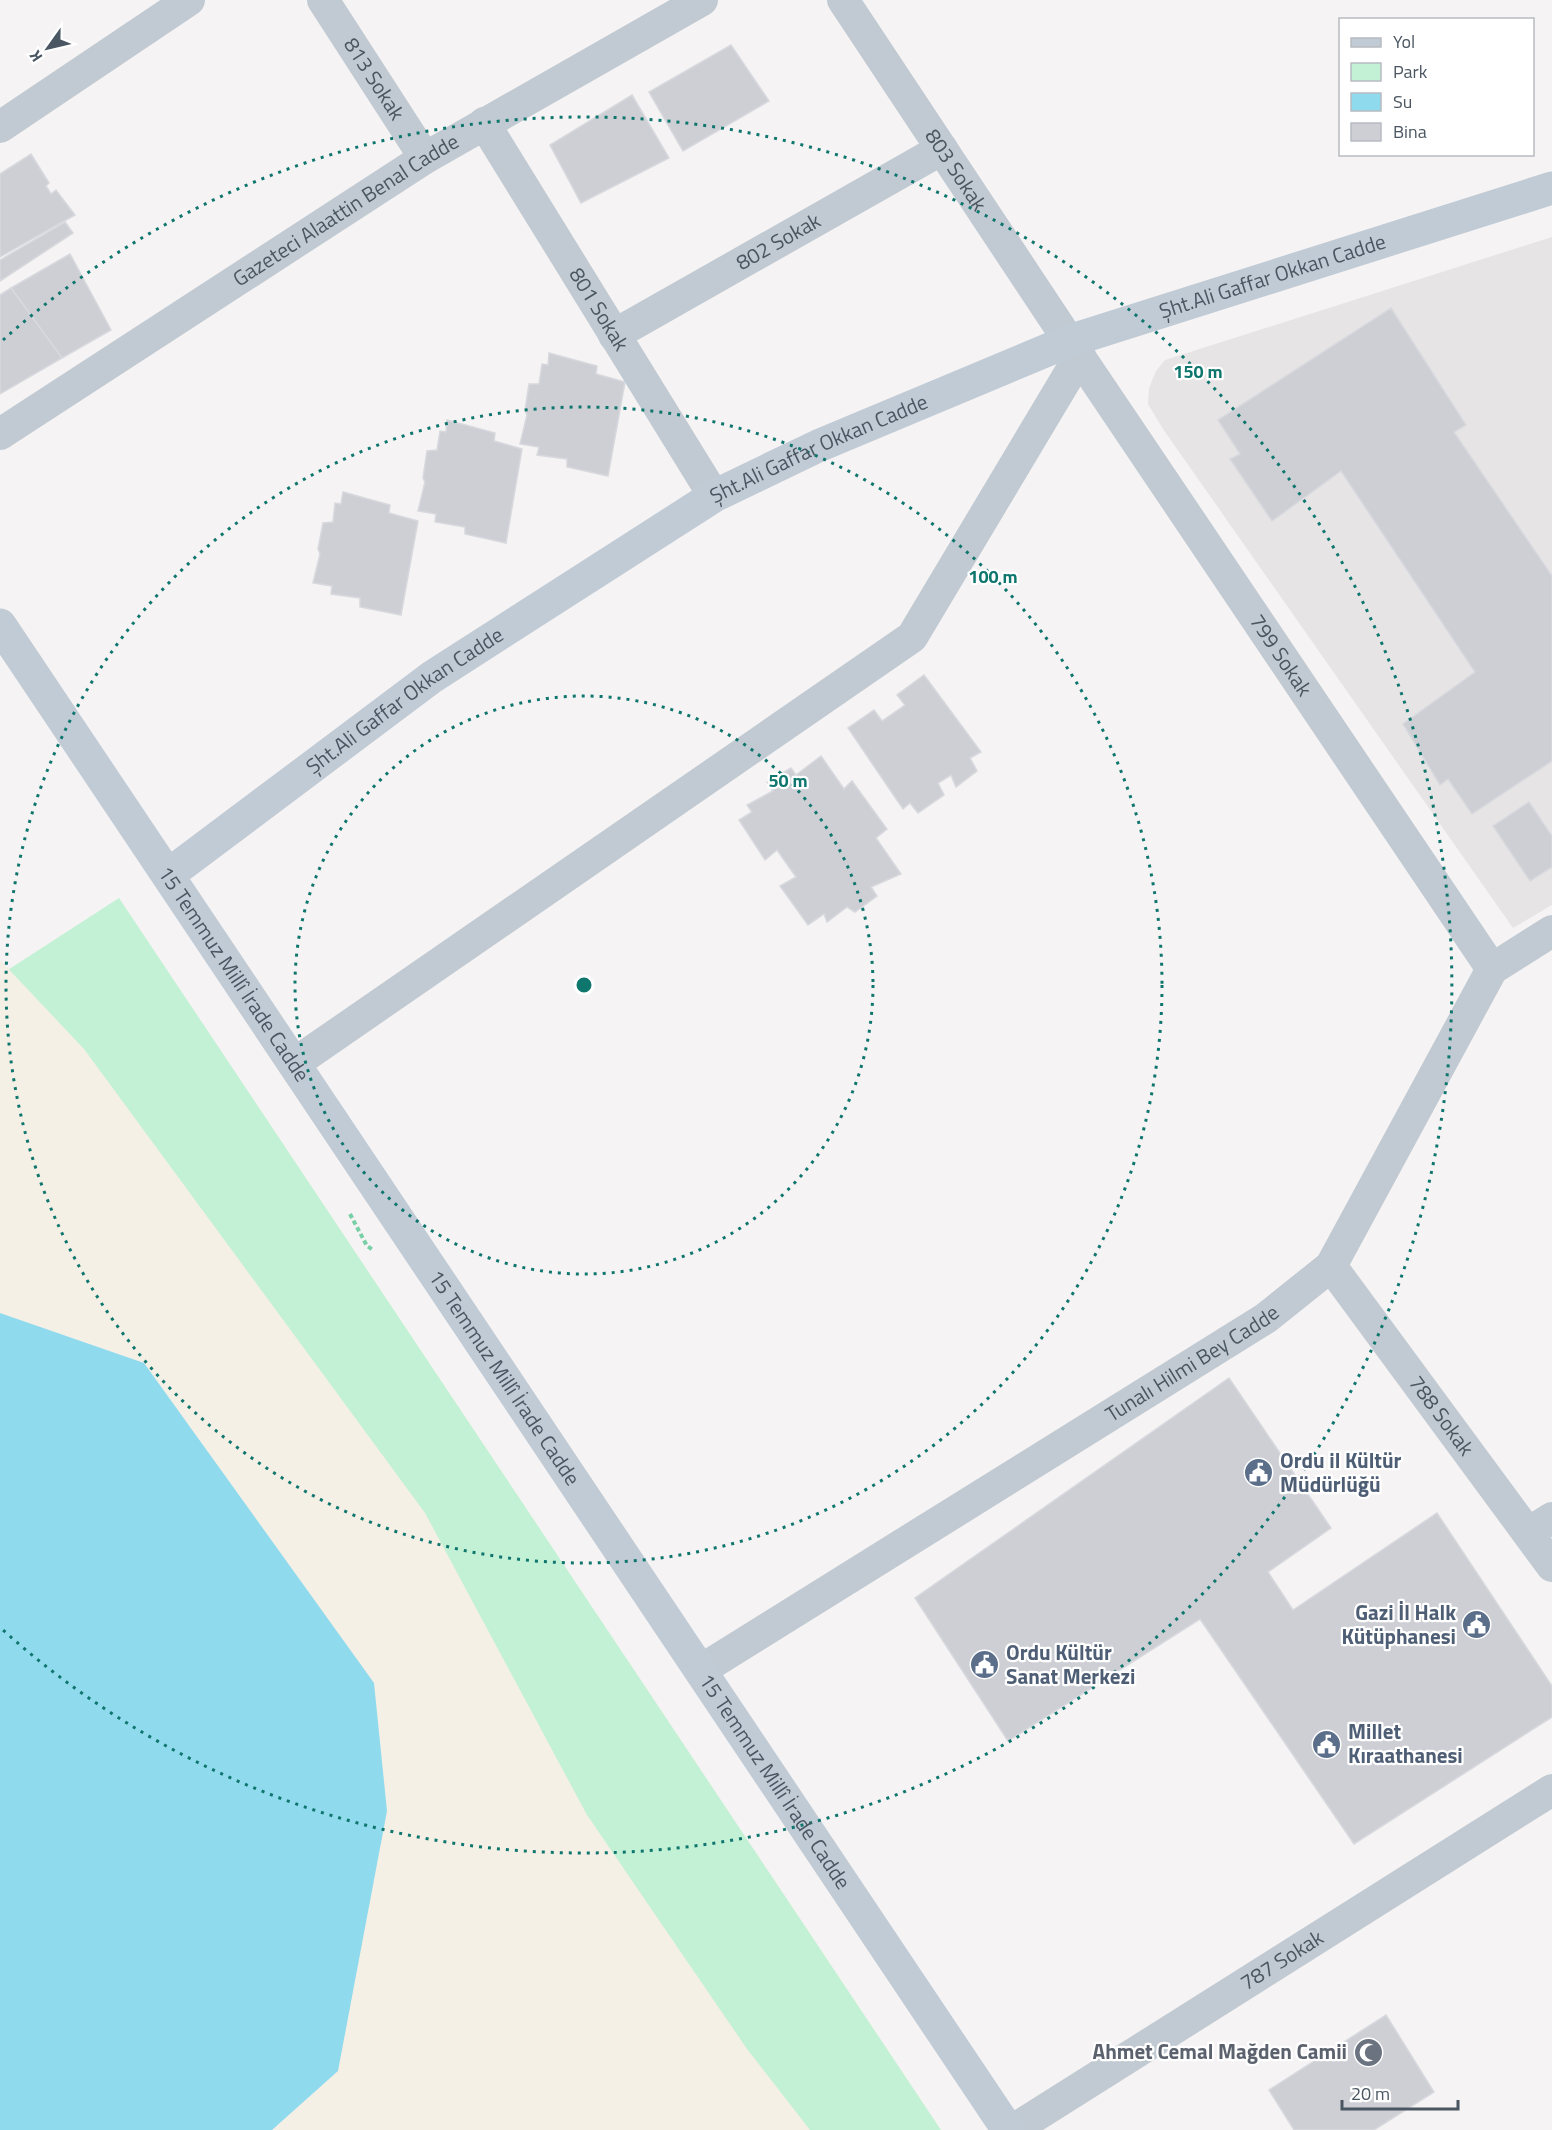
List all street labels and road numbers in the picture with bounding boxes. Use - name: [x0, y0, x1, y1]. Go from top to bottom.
- street label: 813 Sokak: [336, 31, 413, 126]
- street label: 803 Sokak: [918, 122, 996, 217]
- street label: Gazeteci Alaattin Benal Cadde: [226, 125, 464, 294]
- street label: 802 Sokak: [730, 204, 826, 278]
- street label: Şht.Ali Gaffar Okkan Cadde: [1155, 225, 1390, 327]
- street label: 801 Sokak: [562, 261, 638, 357]
- street label: Şht.Ali Gaffar Okkan Cadde: [704, 385, 932, 511]
- street label: 799 Sokak: [1242, 607, 1321, 702]
- street label: Şht.Ali Gaffar Okkan Cadde: [299, 618, 509, 781]
- street label: 15 Temmuz Millî İrade Cadde: [151, 859, 318, 1088]
- street label: 15 Temmuz Millî İrade Cadde: [421, 1263, 589, 1492]
- street label: Tunalı Hilmi Bey Cadde: [1099, 1297, 1286, 1429]
- street label: 788 Sokak: [1402, 1368, 1483, 1462]
- street label: 15 Temmuz Millî İrade Cadde: [692, 1667, 859, 1895]
- street label: 787 Sokak: [1234, 1921, 1329, 1998]

